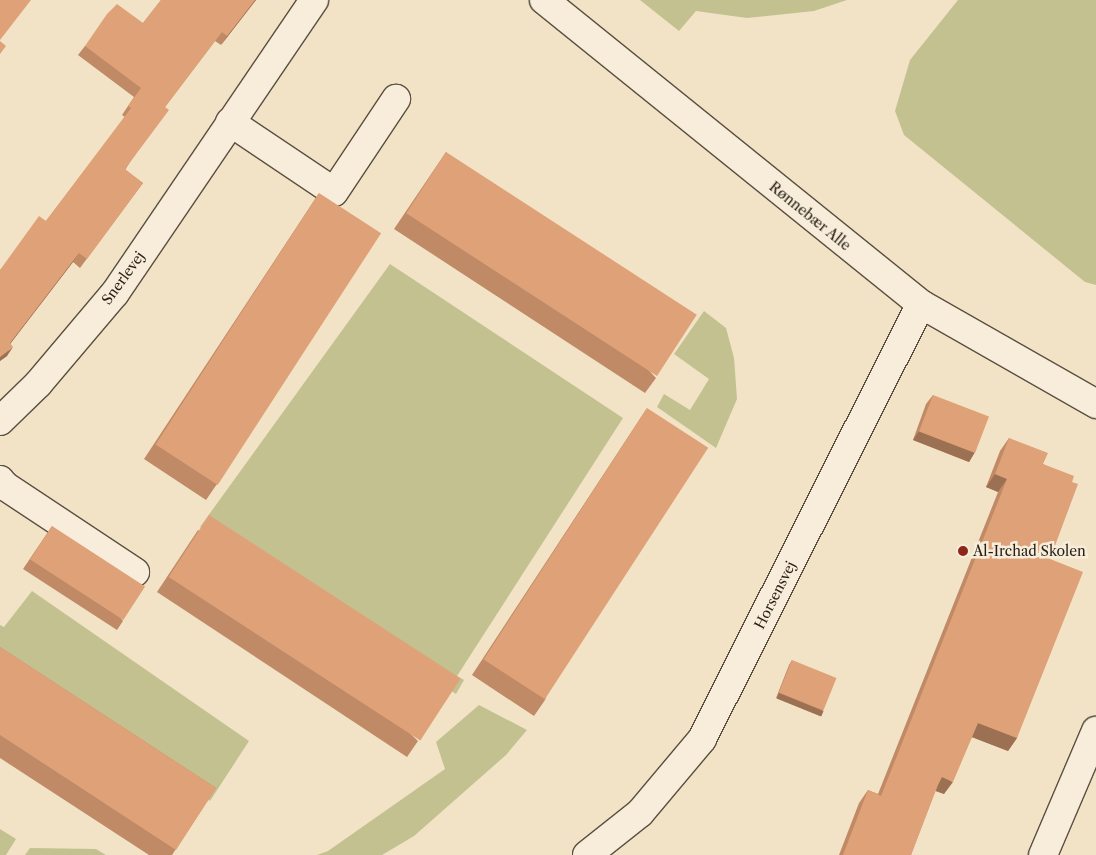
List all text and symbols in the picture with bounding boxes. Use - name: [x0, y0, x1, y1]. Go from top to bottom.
- street label: Rønnebær Alle: [766, 178, 854, 254]
- street label: Snerlevej: [98, 248, 148, 308]
- place label: Al-Irchad Skolen: [973, 543, 1086, 559]
- marker: Al-Irchad Skolen: [957, 545, 969, 557]
- street label: Horsensvej: [751, 558, 799, 632]

